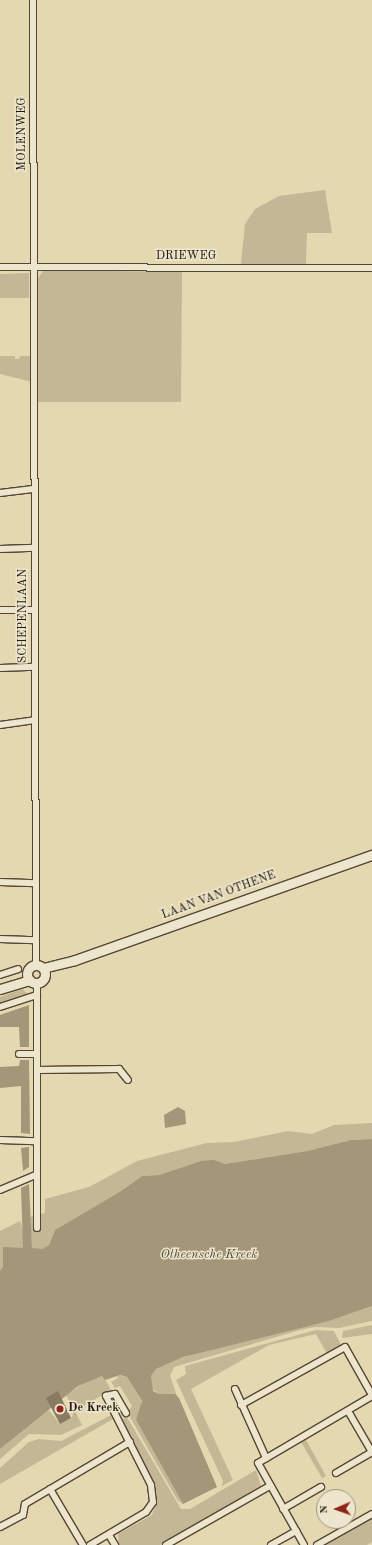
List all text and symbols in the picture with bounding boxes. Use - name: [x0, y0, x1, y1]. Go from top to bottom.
- street label: MOLENWEG: [16, 97, 30, 171]
- street label: DRIEWEG: [156, 250, 216, 264]
- street label: SCHEPENLAAN: [17, 569, 31, 663]
- street label: LAAN VAN OTHENE: [160, 869, 278, 923]
- water label: Otheensche Kreek: [160, 1247, 258, 1263]
- place label: De Kreek: [68, 1402, 119, 1416]
- marker: De Kreek: [55, 1404, 65, 1414]
- north arrow: [316, 1489, 356, 1529]
- text: N: [319, 1505, 330, 1514]

